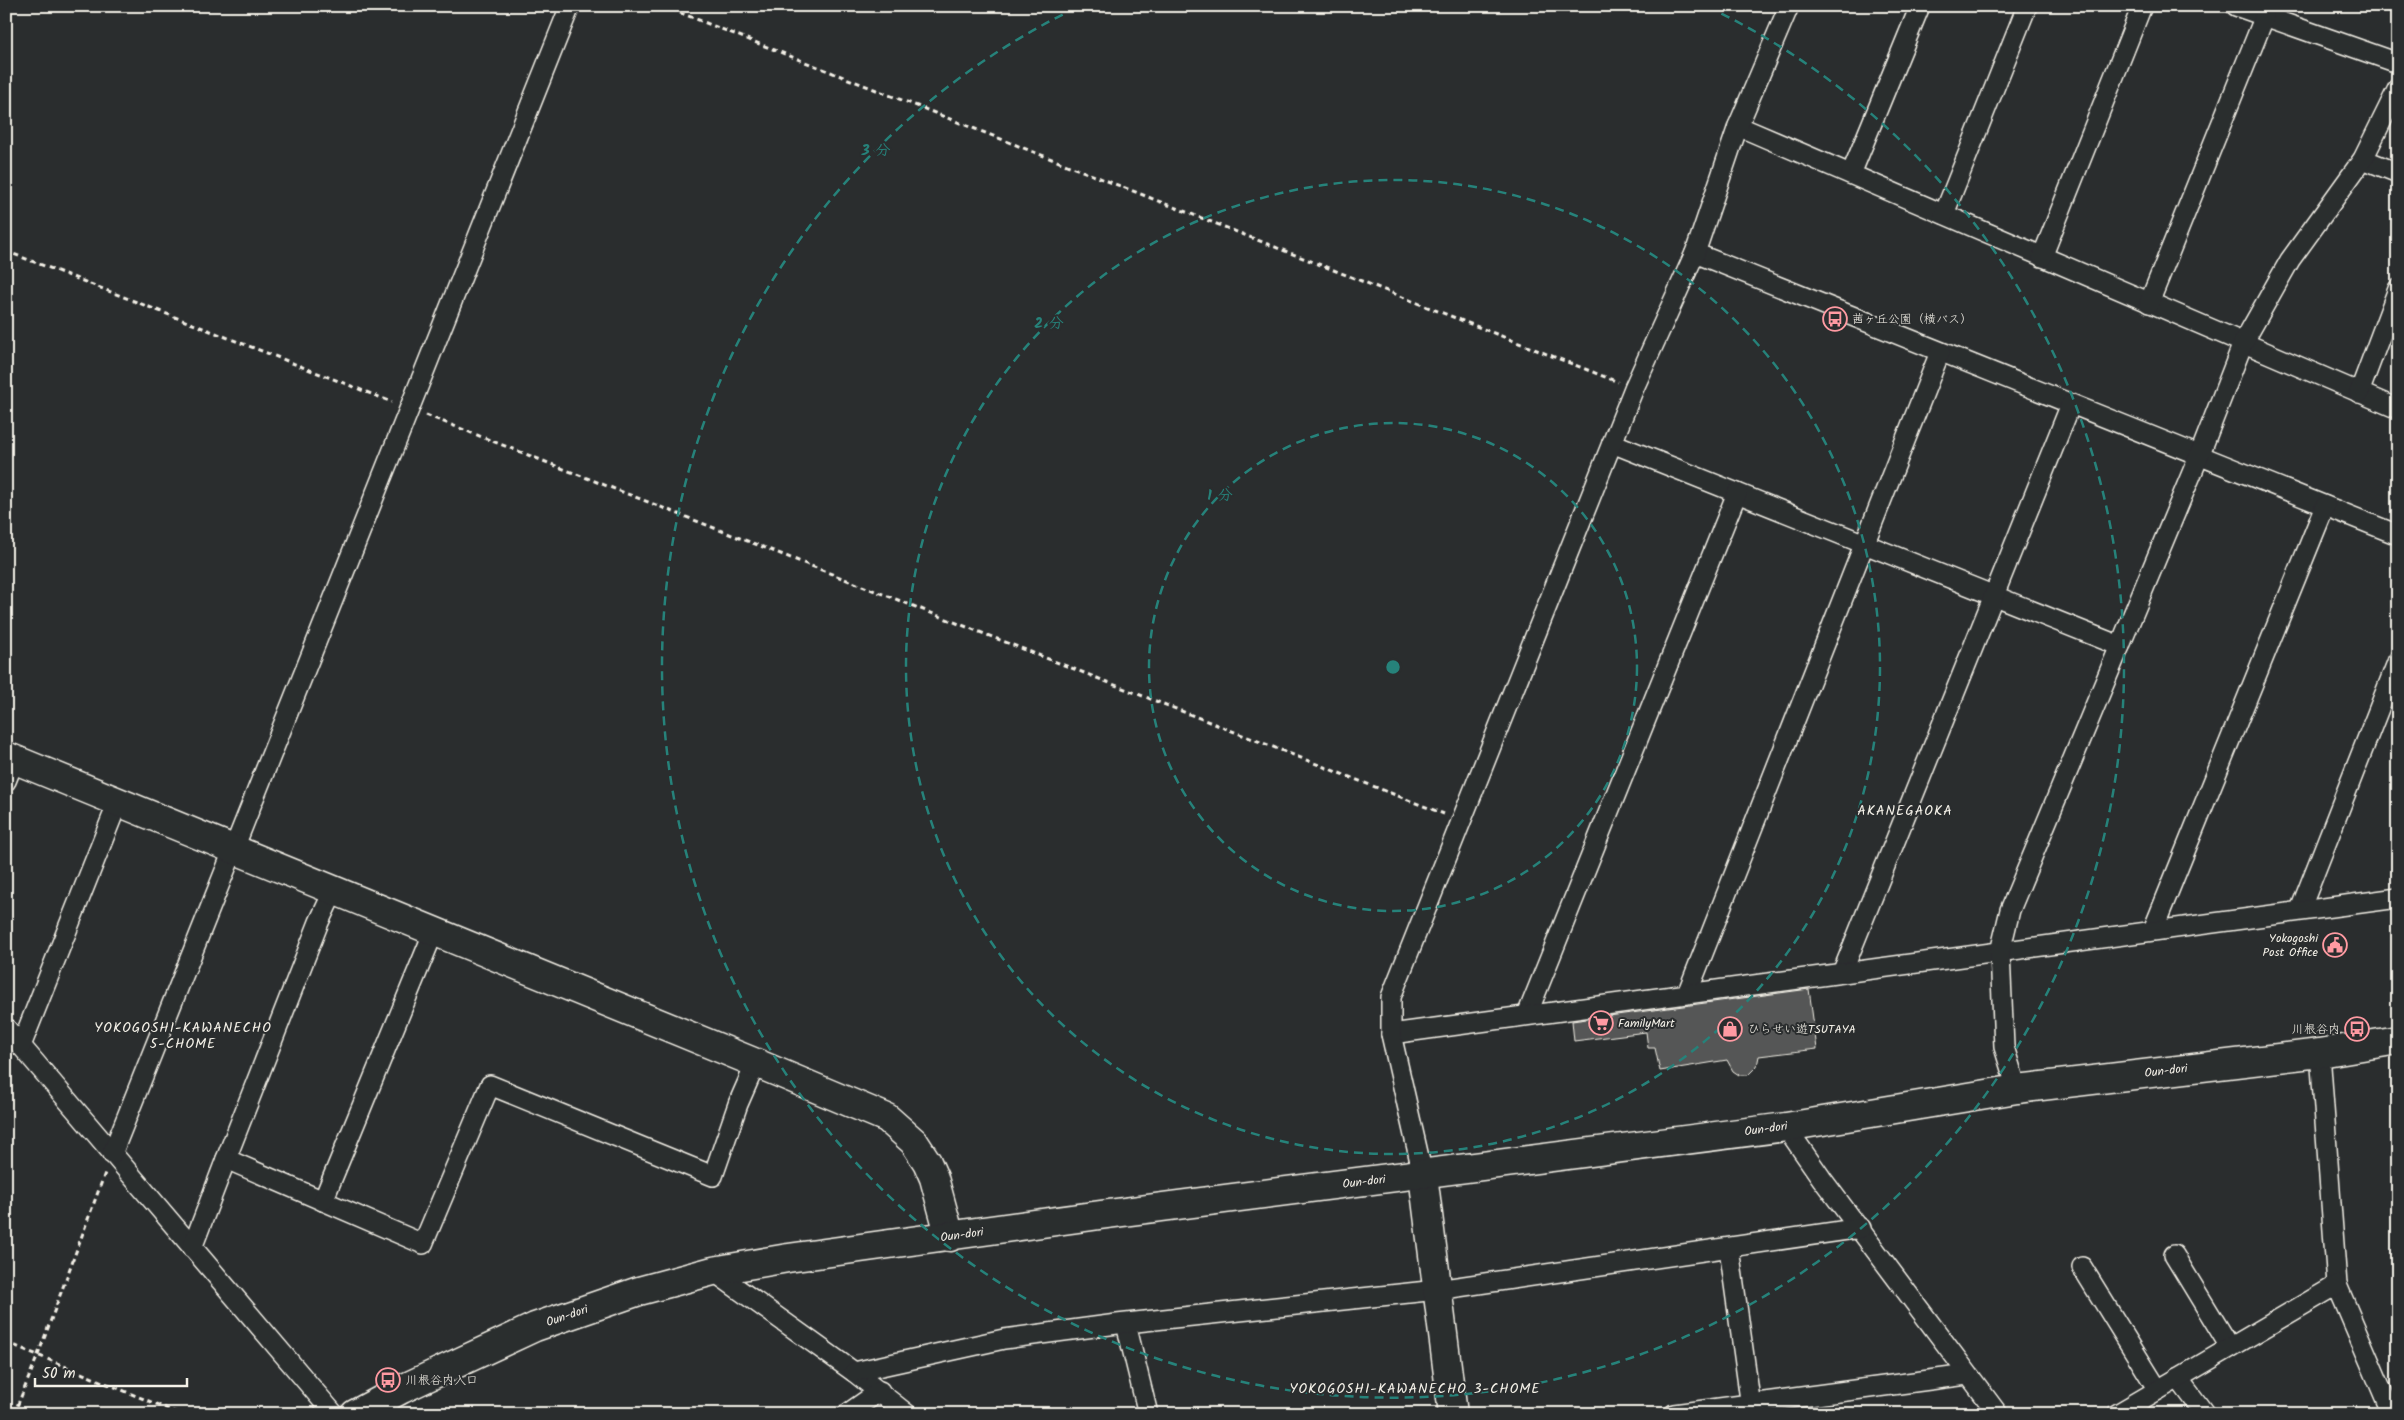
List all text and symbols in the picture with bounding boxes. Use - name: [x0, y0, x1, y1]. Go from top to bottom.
- text: 3 分: [861, 139, 890, 163]
- bus stop icon: 茜ヶ丘公園（横バス）: [1822, 306, 1848, 332]
- place label: 茜ヶ丘公園（横バス）: [1852, 310, 1972, 329]
- text: 2 分: [1034, 312, 1064, 336]
- text: 1 分: [1207, 484, 1233, 508]
- centre of rings: [1384, 658, 1402, 676]
- district label: AKANEGAOKA: [1857, 800, 1953, 822]
- place label: Yokogoshi Post Office: [2263, 929, 2319, 962]
- public building icon: Yokogoshi Post Office: [2322, 932, 2348, 958]
- supermarket icon: FamilyMart: [1588, 1010, 1614, 1036]
- place label: FamilyMart: [1618, 1014, 1675, 1033]
- shop icon: ひらせい遊TSUTAYA: [1717, 1016, 1743, 1042]
- bus stop icon: 川根谷内: [2344, 1016, 2370, 1042]
- district label: YOKOGOSHI-KAWANECHO 5-CHOME: [94, 1017, 272, 1055]
- place label: ひらせい遊TSUTAYA: [1748, 1020, 1856, 1039]
- place label: 川根谷内: [2292, 1020, 2340, 1039]
- street label: Oun-dori: [2143, 1059, 2190, 1083]
- street label: Oun-dori: [1743, 1116, 1790, 1141]
- street label: Oun-dori: [1341, 1170, 1388, 1194]
- street label: Oun-dori: [939, 1222, 986, 1247]
- street label: Oun-dori: [543, 1300, 592, 1332]
- scale bar: [35, 1355, 188, 1387]
- text: 50 m: [42, 1362, 76, 1386]
- bus stop icon: 川根谷内入口: [375, 1367, 401, 1393]
- place label: 川根谷内入口: [406, 1371, 478, 1390]
- district label: YOKOGOSHI-KAWANECHO 3-CHOME: [1289, 1378, 1541, 1400]

